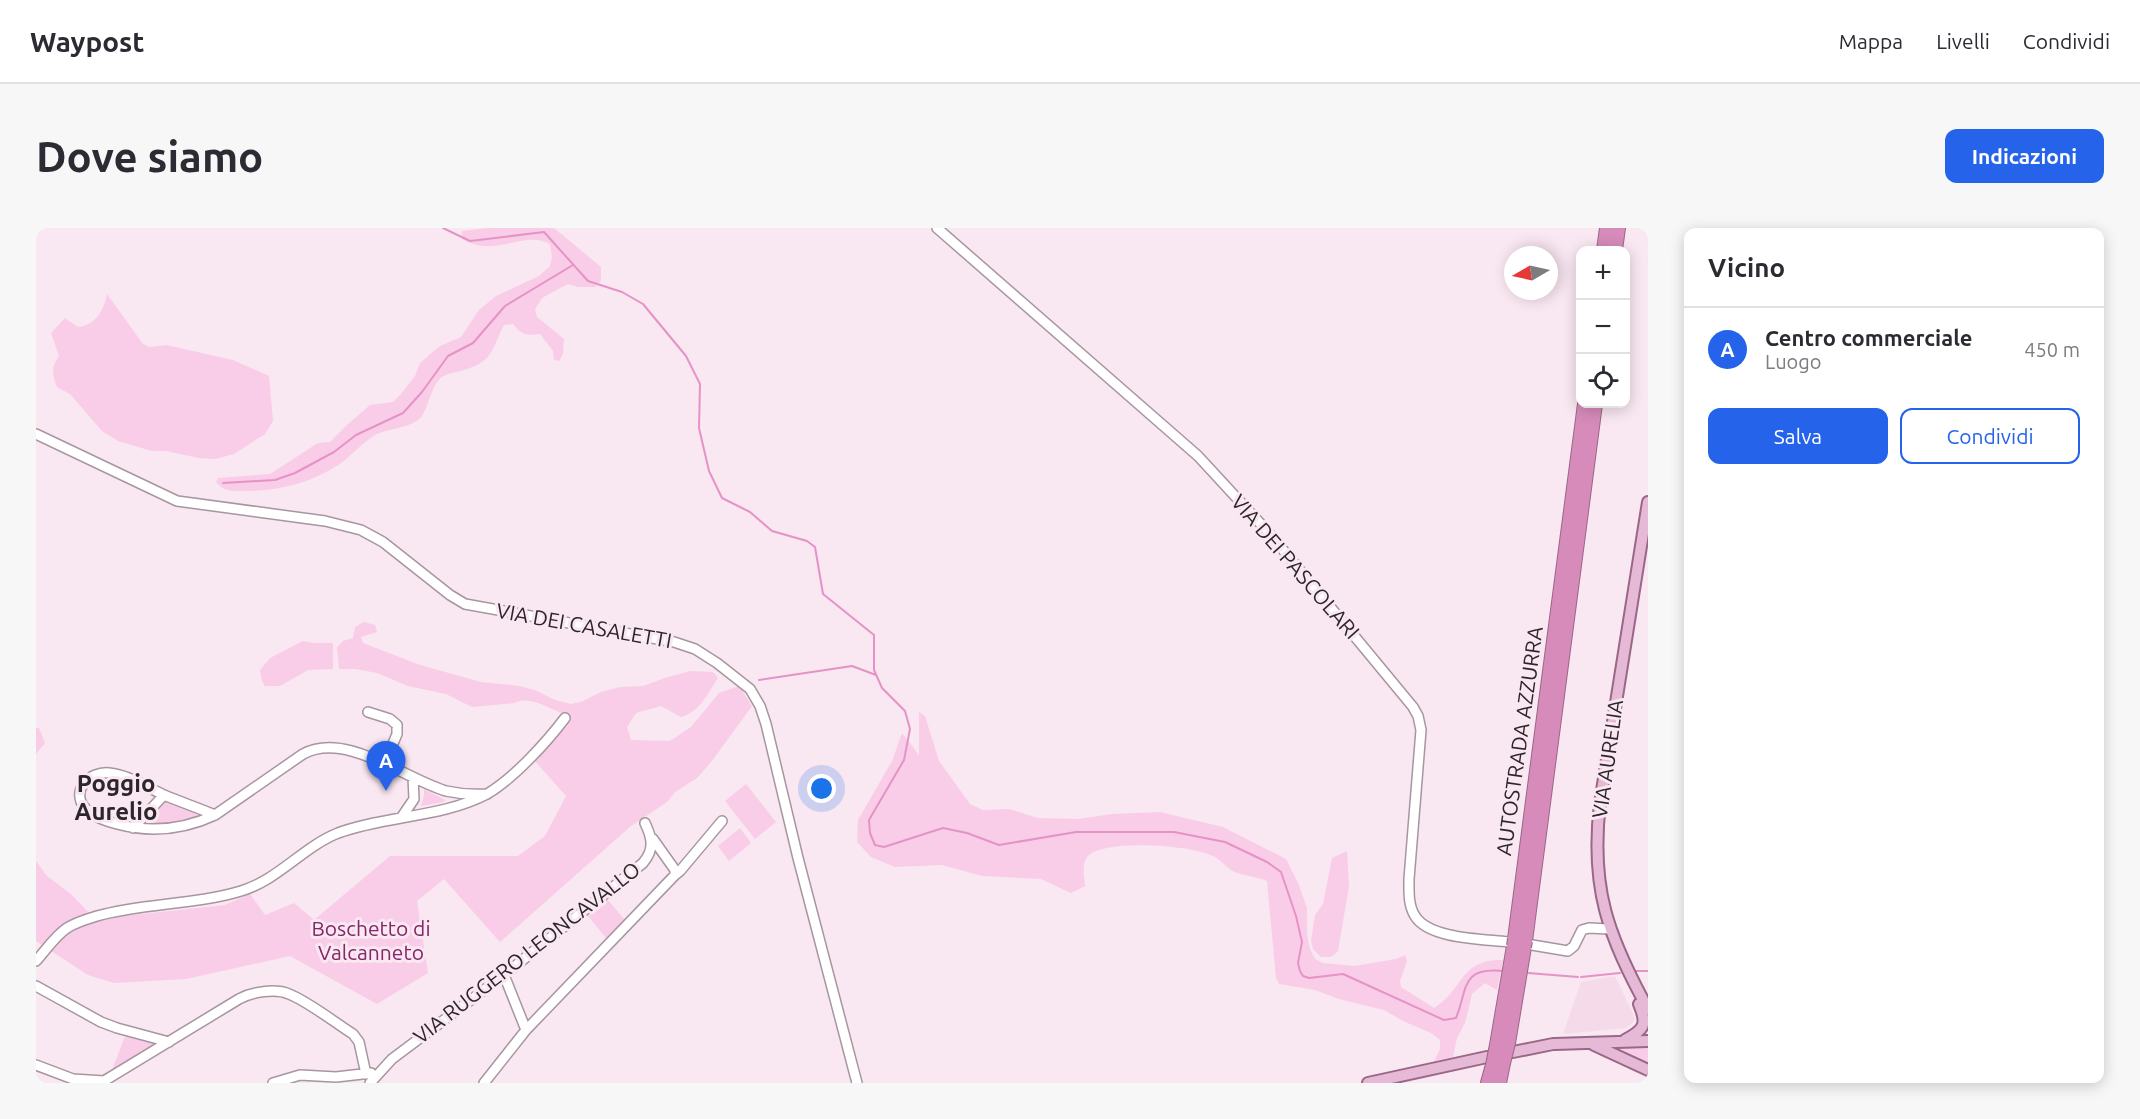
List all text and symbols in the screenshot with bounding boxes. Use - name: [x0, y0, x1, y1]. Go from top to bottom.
- text: Waypost: [30, 26, 144, 57]
- text: Mappa: [1839, 29, 1903, 53]
- text: Livelli: [1936, 29, 1990, 53]
- text: Condividi: [2023, 29, 2110, 53]
- button: Indicazioni: [1945, 129, 2104, 183]
- text: Dove siamo: [36, 133, 263, 180]
- north arrow: [1504, 246, 1558, 300]
- map controls: [1576, 246, 1630, 408]
- button: +: [1576, 246, 1630, 300]
- text: Vicino: [1708, 253, 1785, 282]
- button: −: [1576, 300, 1630, 354]
- text: Centro commerciale: [1765, 325, 1973, 350]
- text: A: [1720, 338, 1735, 361]
- text: 450 m: [2024, 338, 2080, 361]
- text: Luogo: [1765, 350, 1822, 373]
- button: locate: [1576, 354, 1630, 408]
- button: Salva: [1708, 408, 1888, 464]
- button: Condividi: [1900, 408, 2080, 464]
- street label: VIA DEI PASCOLARI: [1227, 489, 1365, 643]
- street label: VIA DEI CASALETTI: [495, 598, 674, 652]
- street label: AUTOSTRADA AZZURRA: [1491, 624, 1547, 857]
- street label: VIA AURELIA: [1587, 698, 1627, 820]
- pin: A: [366, 742, 406, 791]
- district label: Poggio Aurelio: [75, 770, 157, 825]
- your location: [807, 774, 836, 803]
- street label: VIA RUGGERO LEONCAVALLO: [408, 856, 644, 1048]
- park label: Boschetto di Valcanneto: [311, 916, 431, 964]

